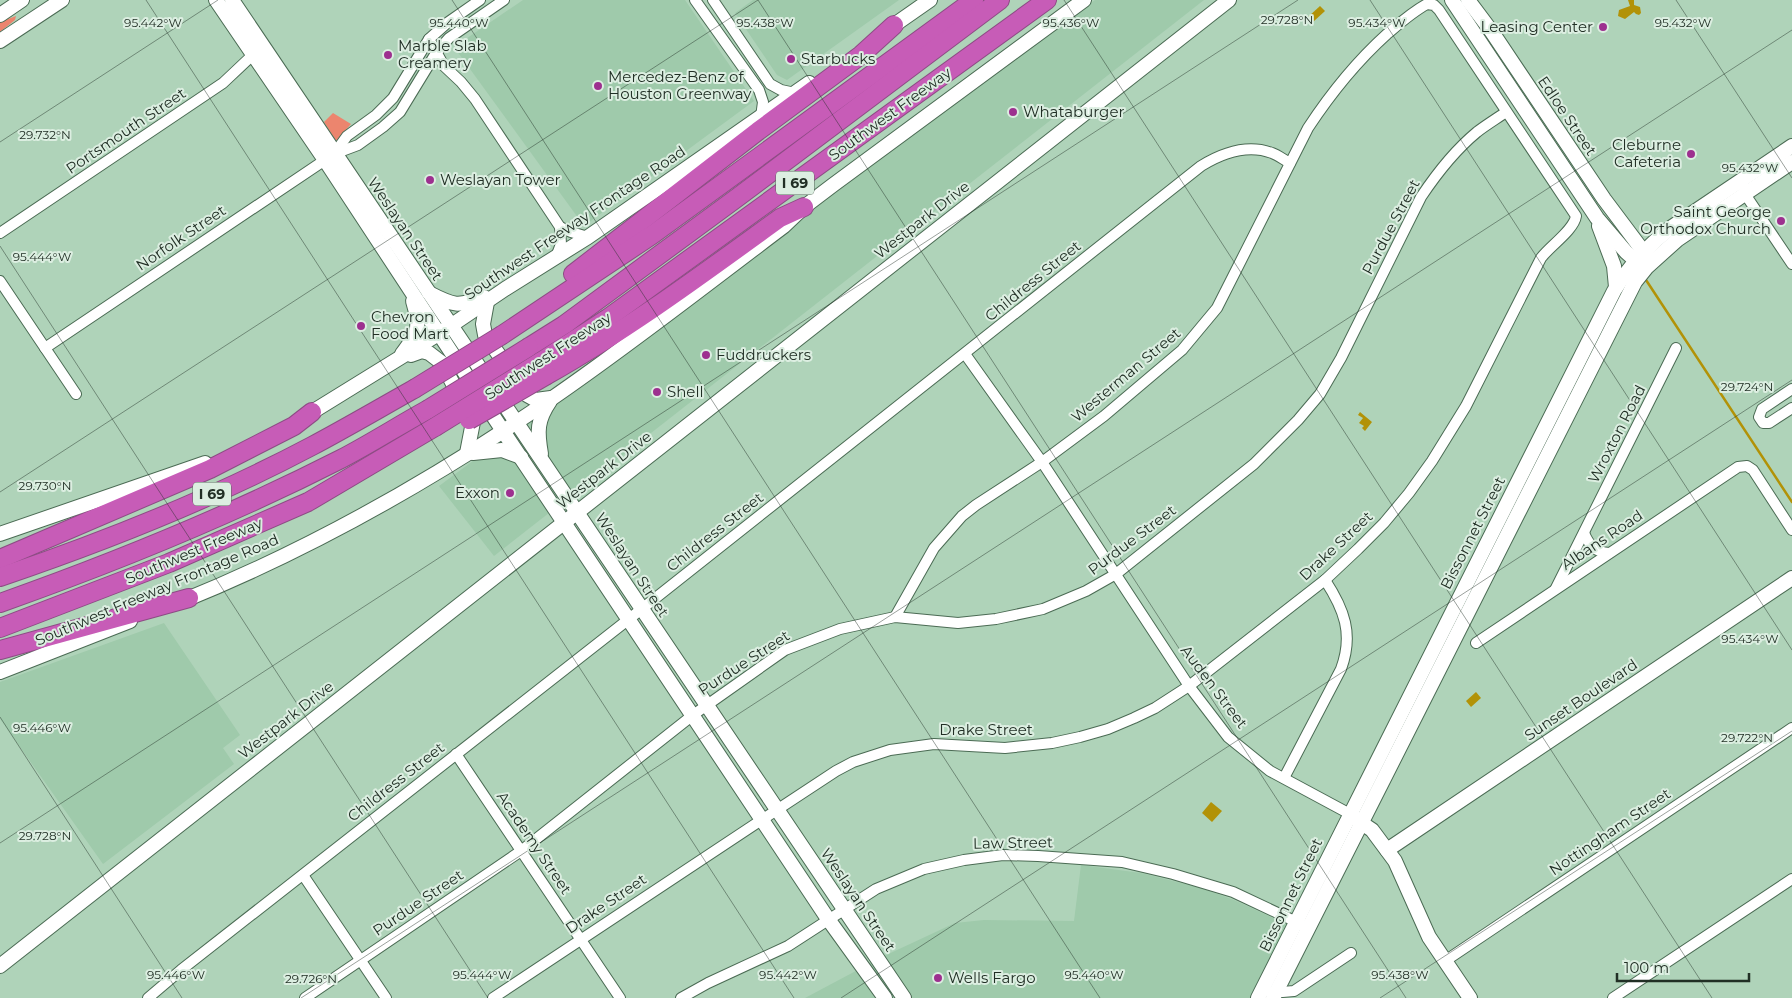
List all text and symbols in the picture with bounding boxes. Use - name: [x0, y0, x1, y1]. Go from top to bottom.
- text: 29.728°N: [1261, 12, 1313, 27]
- text: 95.442°W: [124, 15, 182, 30]
- text: 95.440°W: [429, 15, 489, 30]
- text: 95.438°W: [736, 15, 794, 30]
- text: 95.436°W: [1043, 15, 1099, 30]
- text: 95.434°W: [1348, 15, 1406, 30]
- text: 95.432°W: [1655, 15, 1711, 30]
- place label: Leasing Center: [1481, 17, 1593, 36]
- marker: Leasing Center: [1597, 21, 1609, 33]
- place label: Marble Slab Creamery: [398, 36, 487, 72]
- marker: Marble Slab Creamery: [382, 49, 394, 61]
- place label: Starbucks: [801, 49, 875, 68]
- marker: Starbucks: [785, 53, 797, 65]
- street label: Southwest Freeway: [825, 62, 955, 164]
- place label: Mercedez-Benz of Houston Greenway: [608, 67, 752, 103]
- street label: Edloe Street: [1534, 72, 1601, 159]
- marker: Mercedez-Benz of Houston Greenway: [592, 80, 604, 92]
- street label: Portsmouth Street: [62, 83, 189, 178]
- place label: Whataburger: [1023, 102, 1124, 121]
- marker: Whataburger: [1007, 106, 1019, 118]
- text: 29.732°N: [19, 127, 71, 142]
- place label: Cleburne Cafeteria: [1612, 135, 1681, 171]
- street label: Southwest Freeway Frontage Road: [461, 141, 689, 304]
- marker: Cleburne Cafeteria: [1685, 148, 1697, 160]
- text: 95.432°W: [1722, 160, 1778, 175]
- place label: Weslayan Tower: [440, 170, 561, 189]
- road number: I 69: [776, 172, 814, 194]
- street label: Weslayan Street: [364, 173, 447, 284]
- marker: Weslayan Tower: [424, 174, 436, 186]
- street label: Purdue Street: [1357, 176, 1424, 278]
- street label: Westpark Drive: [870, 177, 973, 263]
- street label: Norfolk Street: [132, 201, 229, 275]
- place label: Saint George Orthodox Church: [1640, 202, 1771, 238]
- marker: Saint George Orthodox Church: [1775, 215, 1787, 227]
- street label: Childress Street: [981, 236, 1084, 325]
- text: 95.444°W: [13, 249, 71, 264]
- place label: Chevron Food Mart: [371, 307, 449, 343]
- street label: Southwest Freeway: [481, 307, 615, 404]
- marker: Chevron Food Mart: [355, 320, 367, 332]
- street label: Westerman Street: [1067, 323, 1184, 426]
- place label: Fuddruckers: [716, 345, 811, 364]
- marker: Fuddruckers: [700, 349, 712, 361]
- text: 29.724°N: [1721, 379, 1773, 394]
- place label: Shell: [667, 382, 704, 401]
- street label: Wroxton Road: [1584, 382, 1649, 486]
- marker: Shell: [651, 386, 663, 398]
- street label: Westpark Drive: [552, 427, 655, 513]
- street label: Bissonnet Street: [1436, 473, 1509, 592]
- text: 29.730°N: [19, 478, 71, 493]
- road number: I 69: [193, 482, 231, 506]
- place label: Exxon: [455, 483, 500, 502]
- marker: Exxon: [504, 487, 516, 499]
- street label: Childress Street: [662, 488, 767, 575]
- street label: Purdue Street: [1084, 500, 1179, 579]
- street label: Albans Road: [1557, 505, 1646, 574]
- street label: Drake Street: [1295, 507, 1376, 585]
- street label: Weslayan Street: [592, 509, 673, 621]
- street label: Southwest Freeway: [122, 513, 266, 588]
- street label: Southwest Freeway Frontage Road: [32, 529, 281, 650]
- street label: Purdue Street: [694, 626, 793, 699]
- text: 95.434°W: [1721, 631, 1779, 646]
- street label: Auden Street: [1177, 641, 1252, 732]
- street label: Sunset Boulevard: [1521, 655, 1641, 744]
- street label: Westpark Drive: [234, 677, 337, 763]
- text: 95.446°W: [13, 720, 71, 735]
- street label: Drake Street: [939, 720, 1033, 739]
- text: 29.722°N: [1721, 730, 1773, 745]
- street label: Childress Street: [343, 738, 448, 825]
- street label: Nottingham Street: [1545, 784, 1674, 879]
- street label: Academy Street: [493, 788, 576, 898]
- text: 29.728°N: [19, 828, 71, 843]
- street label: Law Street: [973, 832, 1053, 853]
- street label: Bissonnet Street: [1255, 835, 1326, 955]
- street label: Weslayan Street: [817, 844, 900, 955]
- street label: Purdue Street: [369, 865, 467, 940]
- street label: Drake Street: [562, 870, 650, 938]
- scale bar: [1617, 950, 1750, 982]
- text: 100 m: [1624, 958, 1669, 977]
- text: 95.446°W: [147, 967, 205, 982]
- text: 95.444°W: [453, 967, 511, 982]
- text: 95.442°W: [759, 967, 817, 982]
- text: 95.440°W: [1064, 967, 1124, 982]
- text: 95.438°W: [1371, 967, 1429, 982]
- place label: Wells Fargo: [948, 968, 1036, 987]
- text: 29.726°N: [285, 971, 337, 986]
- marker: Wells Fargo: [932, 972, 944, 984]

